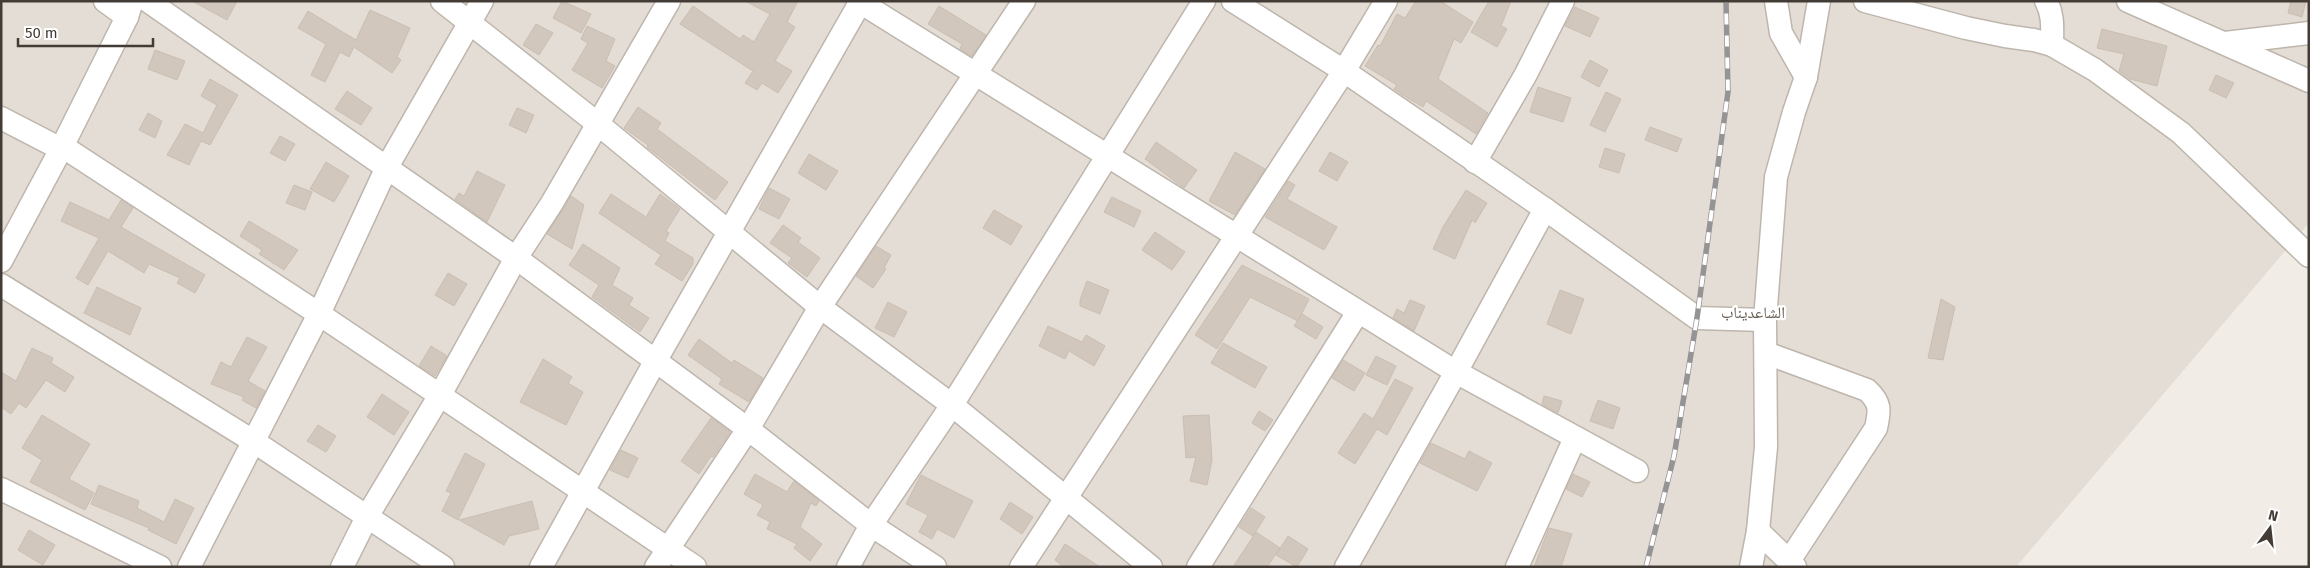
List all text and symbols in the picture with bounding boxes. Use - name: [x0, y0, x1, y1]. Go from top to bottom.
- scale bar: [18, 15, 152, 47]
- text: 50 m: [25, 24, 58, 42]
- district label: الشاعديناب: [1721, 303, 1785, 322]
- north arrow: [2245, 503, 2295, 553]
- text: N: [2267, 507, 2280, 525]

